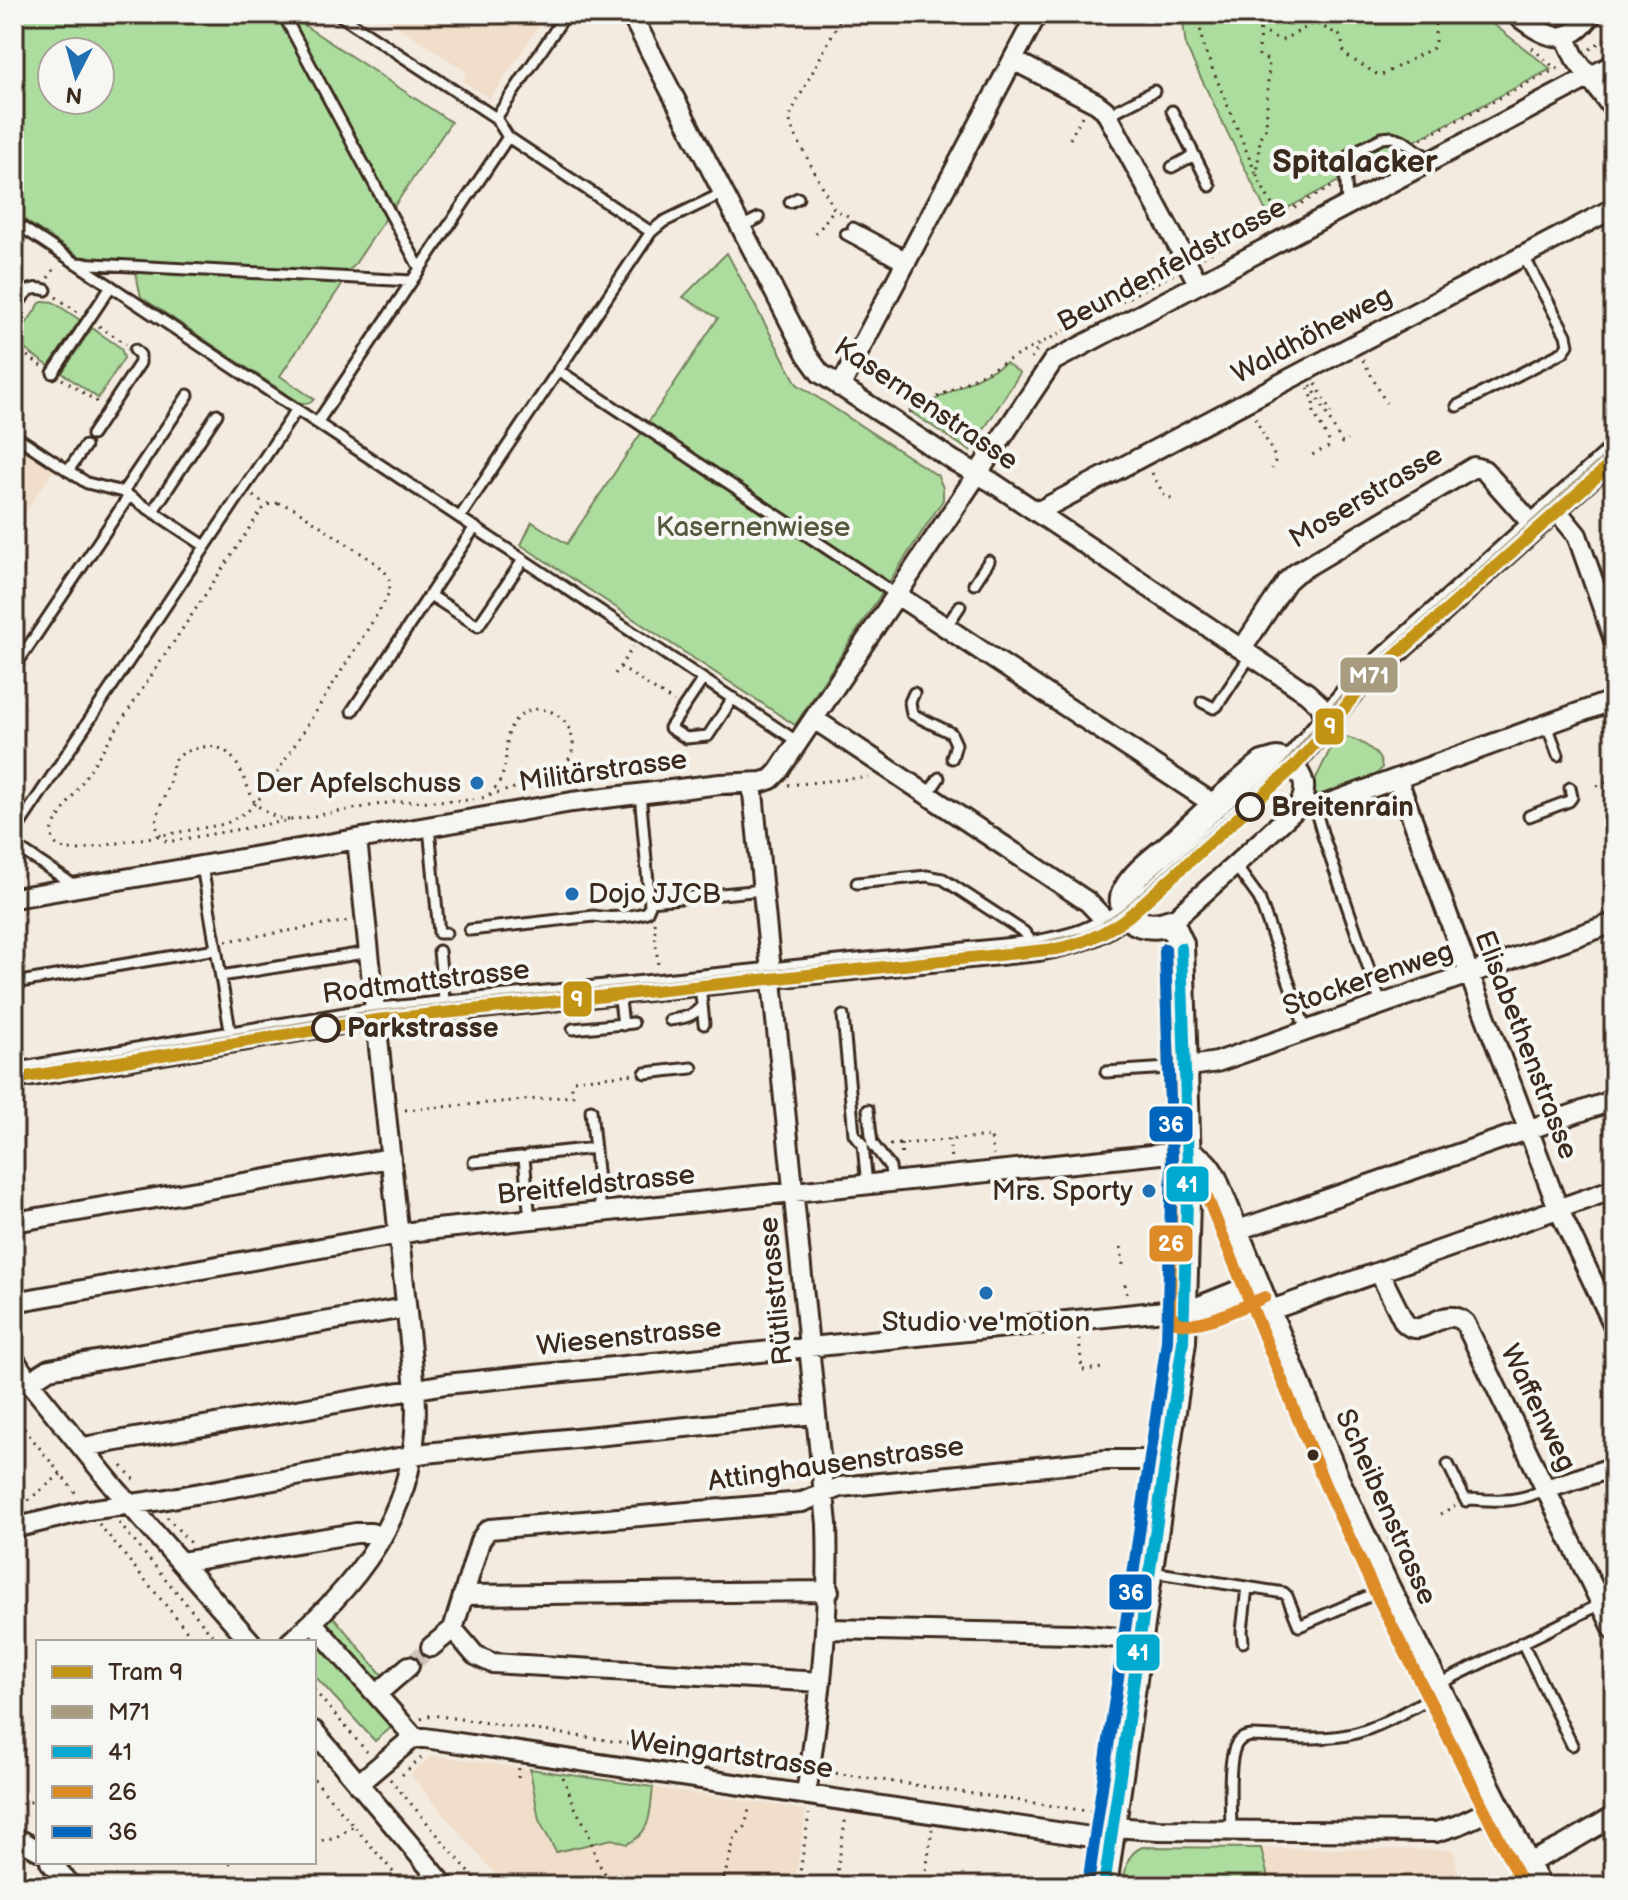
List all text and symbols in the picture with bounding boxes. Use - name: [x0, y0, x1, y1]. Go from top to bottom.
- north arrow: [36, 36, 116, 116]
- text: N: [64, 80, 84, 109]
- district label: Spitalacker: [1272, 143, 1438, 182]
- street label: Beundenfeldstrasse: [1052, 191, 1292, 339]
- street label: Waldhöheweg: [1226, 279, 1398, 391]
- street label: Kasernenstrasse: [828, 330, 1024, 478]
- street label: Moserstrasse: [1283, 438, 1449, 556]
- park label: Kasernenwiese: [656, 511, 850, 544]
- line badge: M71: [1339, 656, 1399, 694]
- text: M71: [1349, 663, 1389, 690]
- line badge: 9: [1314, 707, 1345, 746]
- text: 9: [1324, 714, 1336, 741]
- street label: Militärstrasse: [517, 743, 689, 799]
- place label: Der Apfelschuss: [256, 767, 461, 800]
- marker: Der Apfelschuss: [468, 774, 486, 792]
- place label: Breitenrain: [1271, 791, 1414, 824]
- marker: Breitenrain: [1236, 793, 1264, 821]
- place label: Dojo JJCB: [588, 878, 721, 911]
- marker: Dojo JJCB: [563, 885, 581, 903]
- street label: Elisabethenstrasse: [1467, 926, 1585, 1164]
- street label: Stockerenweg: [1278, 934, 1458, 1024]
- street label: Rodtmattstrasse: [320, 953, 532, 1011]
- line badge: 9: [562, 980, 593, 1018]
- text: 9: [571, 987, 583, 1014]
- place label: Parkstrasse: [347, 1012, 499, 1045]
- marker: Parkstrasse: [312, 1014, 340, 1042]
- line badge: 36: [1148, 1105, 1194, 1143]
- text: 36: [1158, 1112, 1184, 1139]
- street label: Breitfeldstrasse: [495, 1158, 697, 1212]
- line badge: 41: [1165, 1165, 1210, 1203]
- text: 41: [1176, 1172, 1198, 1199]
- place label: Mrs. Sporty: [992, 1175, 1133, 1208]
- marker: Mrs. Sporty: [1140, 1182, 1158, 1200]
- street label: Rütlistrasse: [752, 1215, 800, 1367]
- line badge: 26: [1148, 1224, 1194, 1263]
- text: 26: [1158, 1231, 1184, 1258]
- marker: Studio ve'motion: [977, 1284, 995, 1302]
- place label: Studio ve'motion: [882, 1306, 1090, 1339]
- street label: Wiesenstrasse: [535, 1311, 723, 1363]
- street label: Waffenweg: [1493, 1339, 1583, 1477]
- street label: Scheibenstrasse: [1328, 1404, 1444, 1610]
- street label: Attinghausenstrasse: [706, 1430, 966, 1498]
- unlabelled marker: [1305, 1447, 1321, 1463]
- line badge: 36: [1108, 1573, 1153, 1611]
- text: 36: [1118, 1580, 1144, 1607]
- line badge: 41: [1115, 1633, 1161, 1672]
- legend: [36, 1640, 316, 1864]
- text: 41: [1127, 1640, 1149, 1667]
- text: Tram 9: [108, 1658, 183, 1687]
- text: M71: [108, 1698, 150, 1727]
- street label: Weingartstrasse: [627, 1724, 835, 1786]
- text: 41: [108, 1738, 132, 1767]
- text: 26: [108, 1778, 137, 1807]
- text: 36: [108, 1818, 137, 1847]

